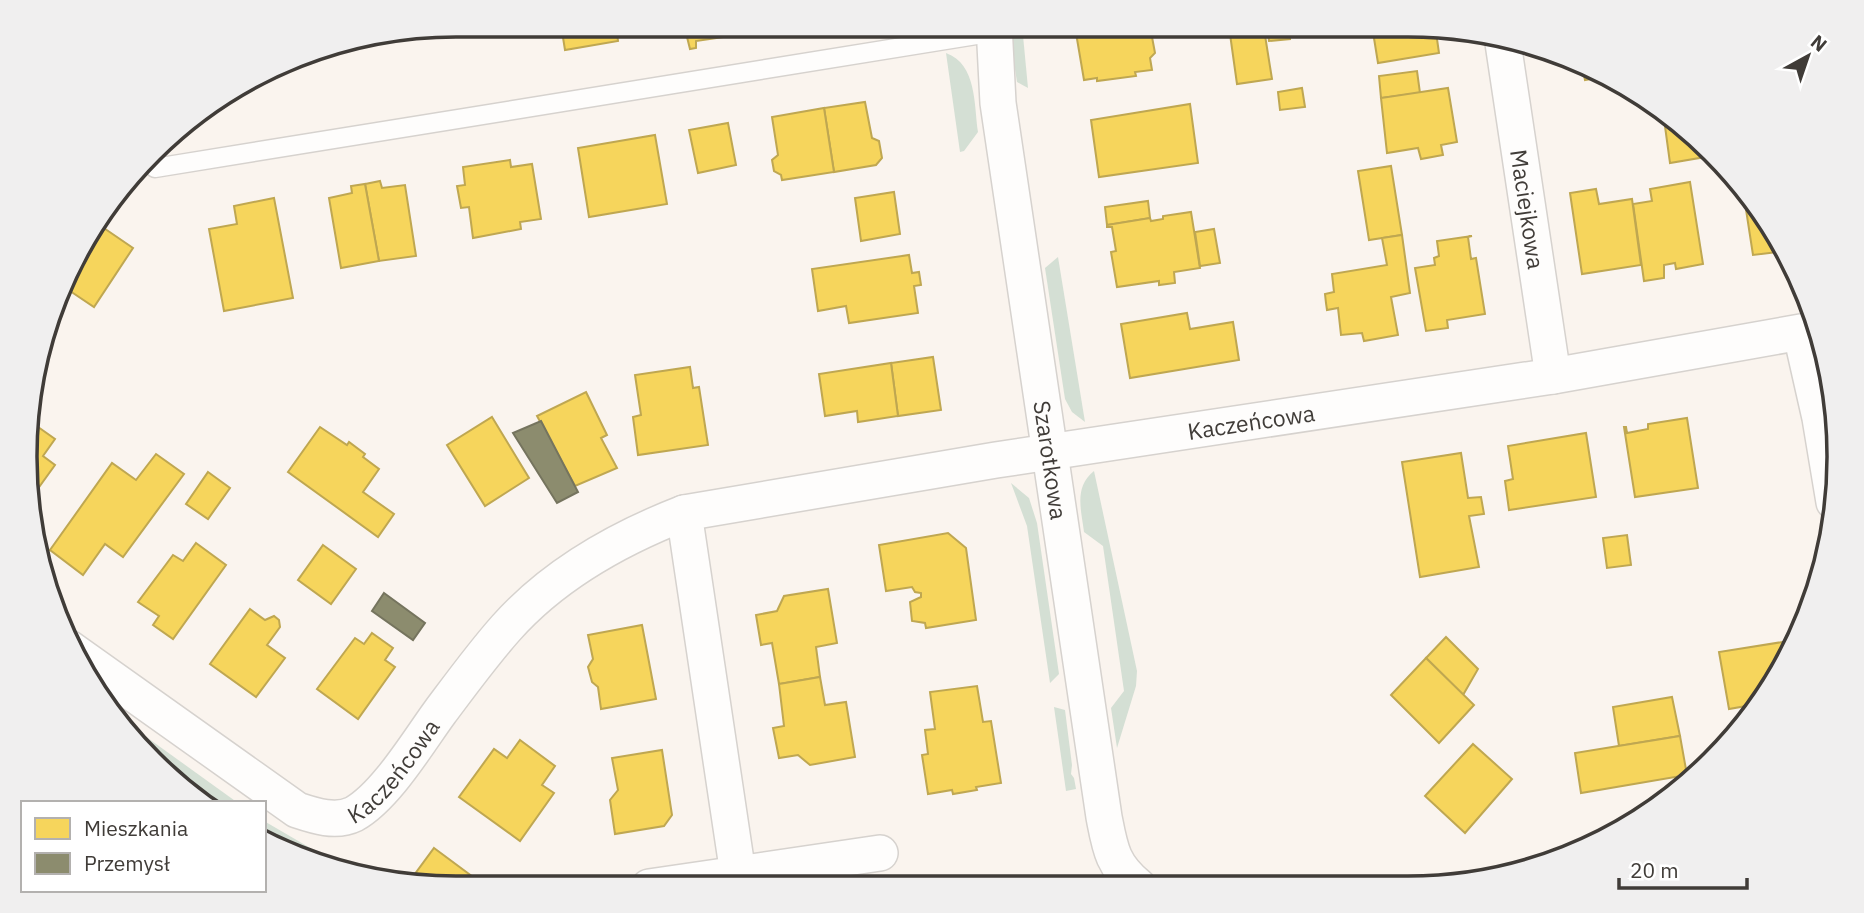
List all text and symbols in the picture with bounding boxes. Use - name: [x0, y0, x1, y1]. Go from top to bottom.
- north arrow: [1773, 21, 1843, 91]
- text: N: [1806, 29, 1832, 57]
- street label: Maciejkowa: [1504, 147, 1552, 271]
- street label: Kaczeńcowa: [1186, 397, 1317, 446]
- street label: Szarotkowa: [1027, 398, 1075, 521]
- street label: Kaczeńcowa: [342, 713, 446, 830]
- legend: [21, 801, 266, 892]
- text: Mieszkania: [84, 814, 188, 842]
- scale bar: [1619, 846, 1747, 890]
- text: Przemysł: [84, 849, 170, 877]
- text: 20 m: [1630, 856, 1679, 884]

